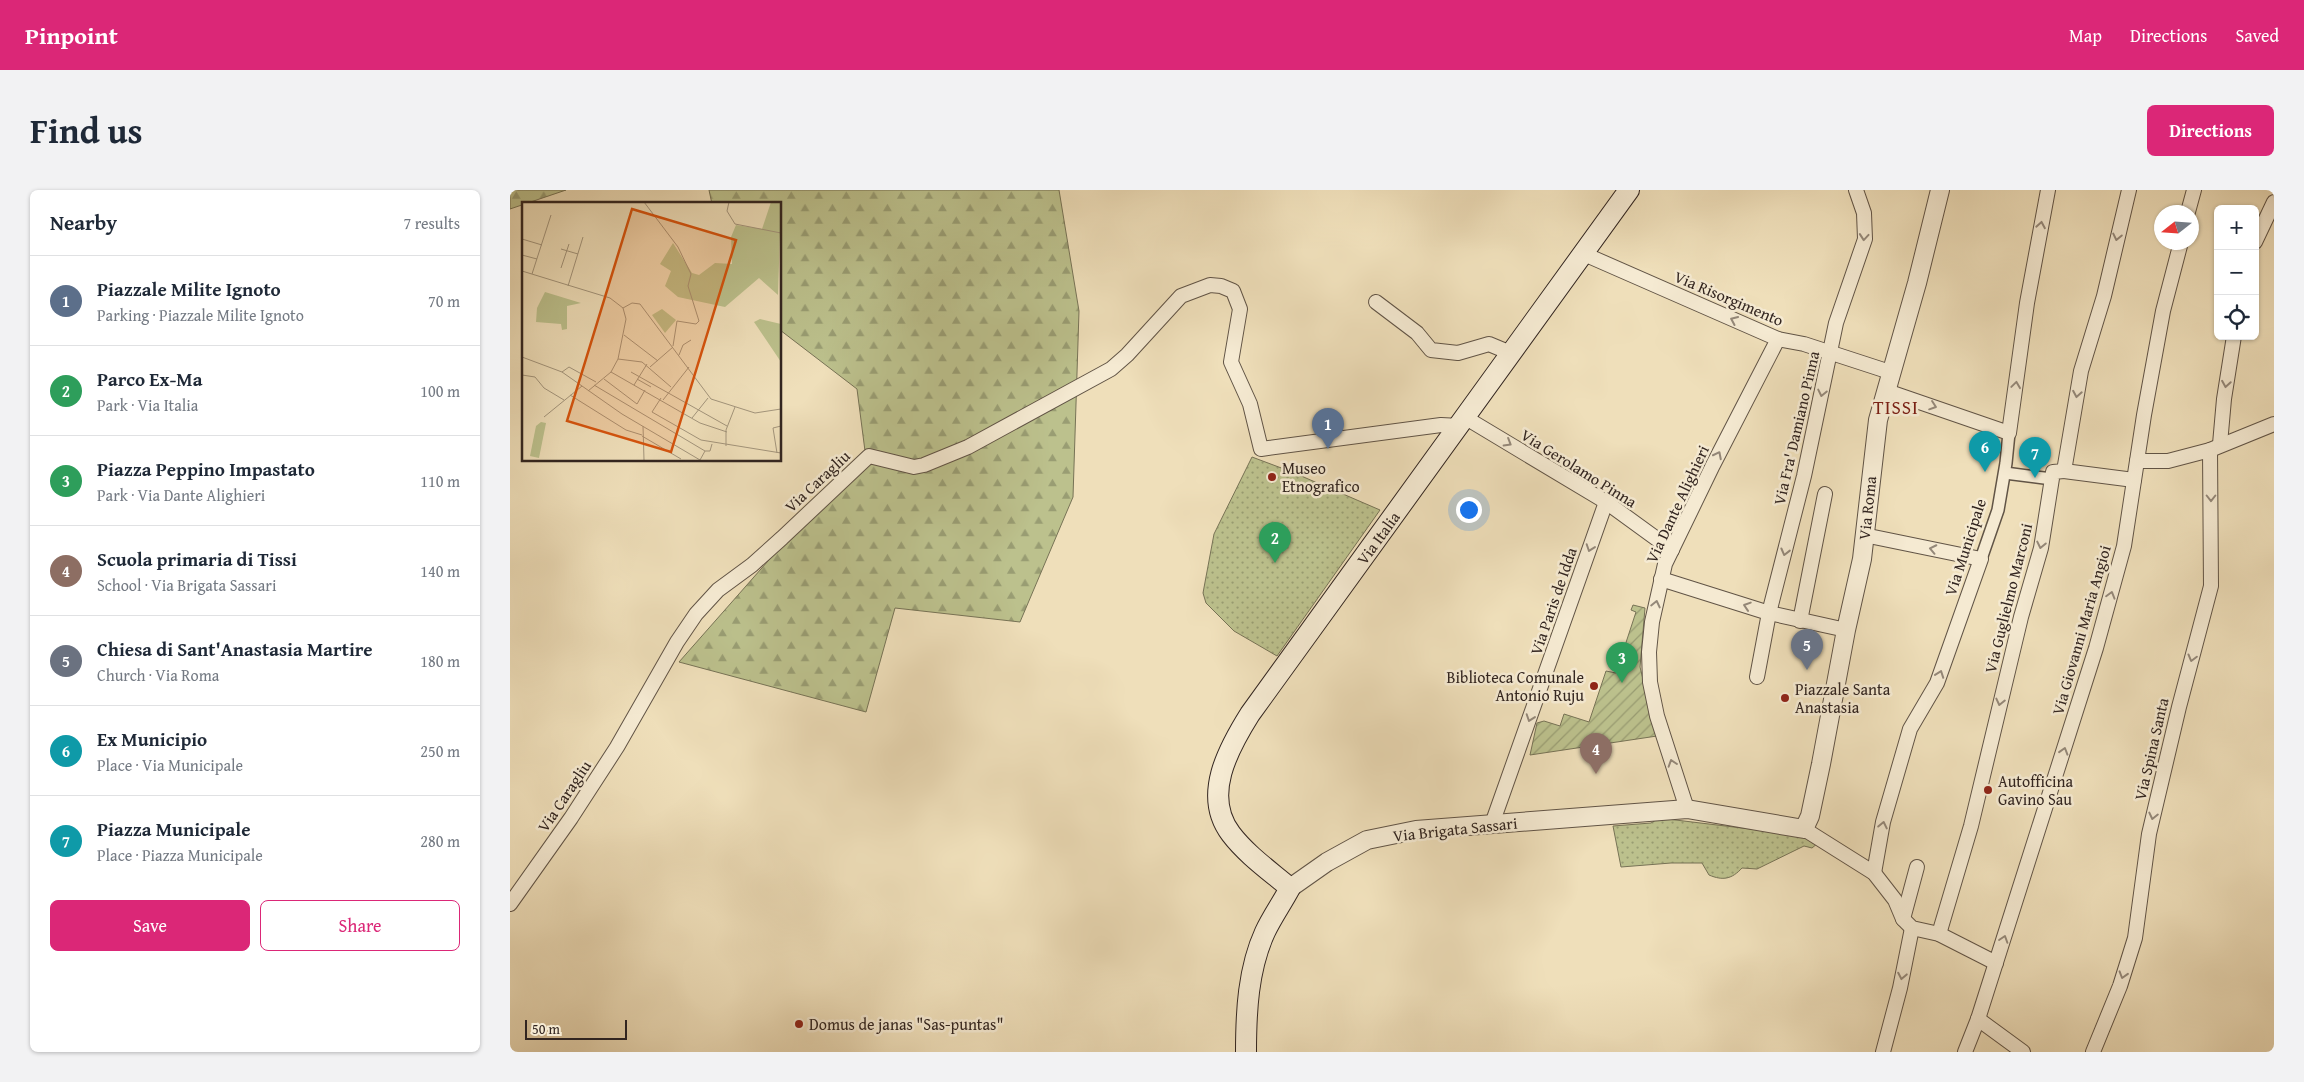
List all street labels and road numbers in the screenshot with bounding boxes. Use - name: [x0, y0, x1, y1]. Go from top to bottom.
- street label: Via Risorgimento: [1671, 264, 1787, 332]
- street label: Via Fra' Damiano Pinna: [1767, 348, 1825, 507]
- street label: Via Gerolamo Pinna: [1516, 423, 1642, 514]
- street label: Via Dante Alighieri: [1639, 441, 1715, 567]
- street label: Via Caragliu: [779, 444, 855, 518]
- street label: Via Roma: [1852, 474, 1882, 541]
- street label: Via Municipale: [1938, 495, 1992, 599]
- street label: Via Italia: [1350, 506, 1406, 570]
- street label: Via Guglielmo Marconi: [1978, 520, 2038, 675]
- street label: Via Giovanni Maria Angioi: [2045, 542, 2117, 718]
- street label: Via Paris de Idda: [1523, 544, 1583, 658]
- street label: Via Spina Santa: [2128, 695, 2175, 803]
- street label: Via Caragliu: [531, 755, 597, 837]
- street label: Via Brigata Sassari: [1391, 810, 1519, 847]

